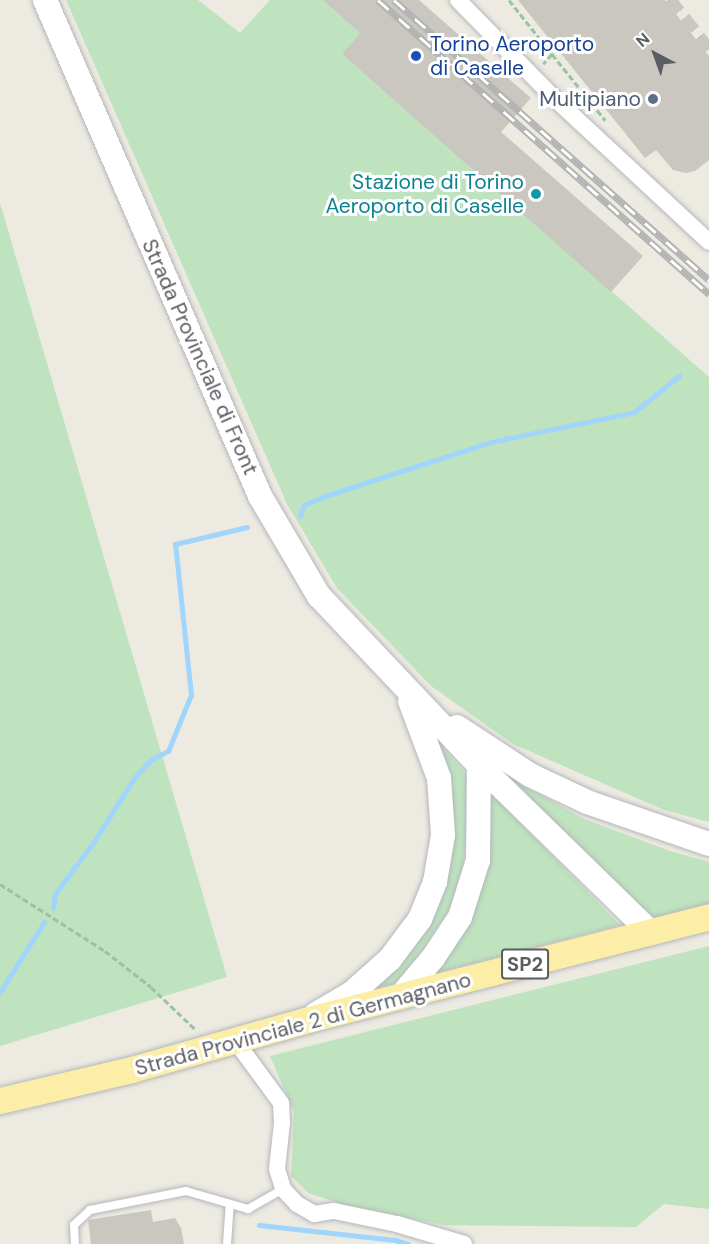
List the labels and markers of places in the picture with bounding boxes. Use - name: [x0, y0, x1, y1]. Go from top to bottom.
- place label: Torino Aeroporto di Caselle: [430, 31, 594, 81]
- marker: Torino Aeroporto di Caselle: [407, 47, 425, 65]
- place label: Multipiano: [539, 86, 641, 112]
- marker: Multipiano: [646, 92, 660, 106]
- place label: Stazione di Torino Aeroporto di Caselle: [325, 169, 524, 219]
- marker: Stazione di Torino Aeroporto di Caselle: [529, 187, 543, 201]

